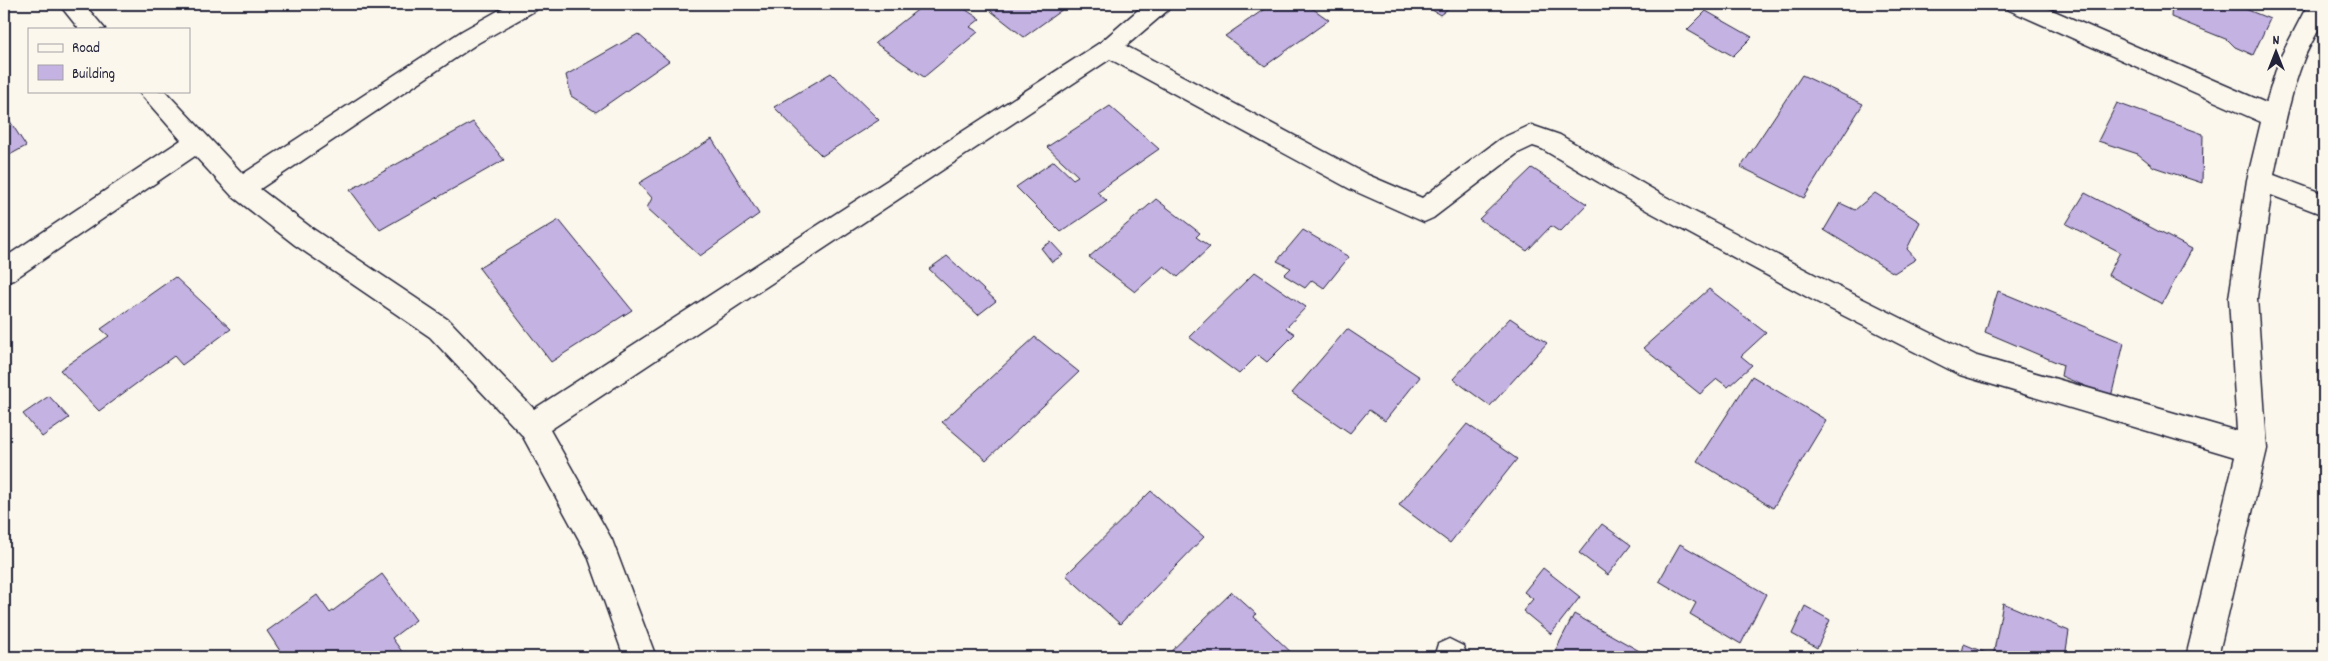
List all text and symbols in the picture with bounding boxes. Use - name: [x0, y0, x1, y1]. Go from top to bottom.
- legend: [28, 28, 190, 92]
- north arrow: [2250, 28, 2300, 78]
- text: N: [2273, 31, 2280, 51]
- text: Road: [72, 38, 100, 60]
- text: Building: [72, 64, 115, 86]

